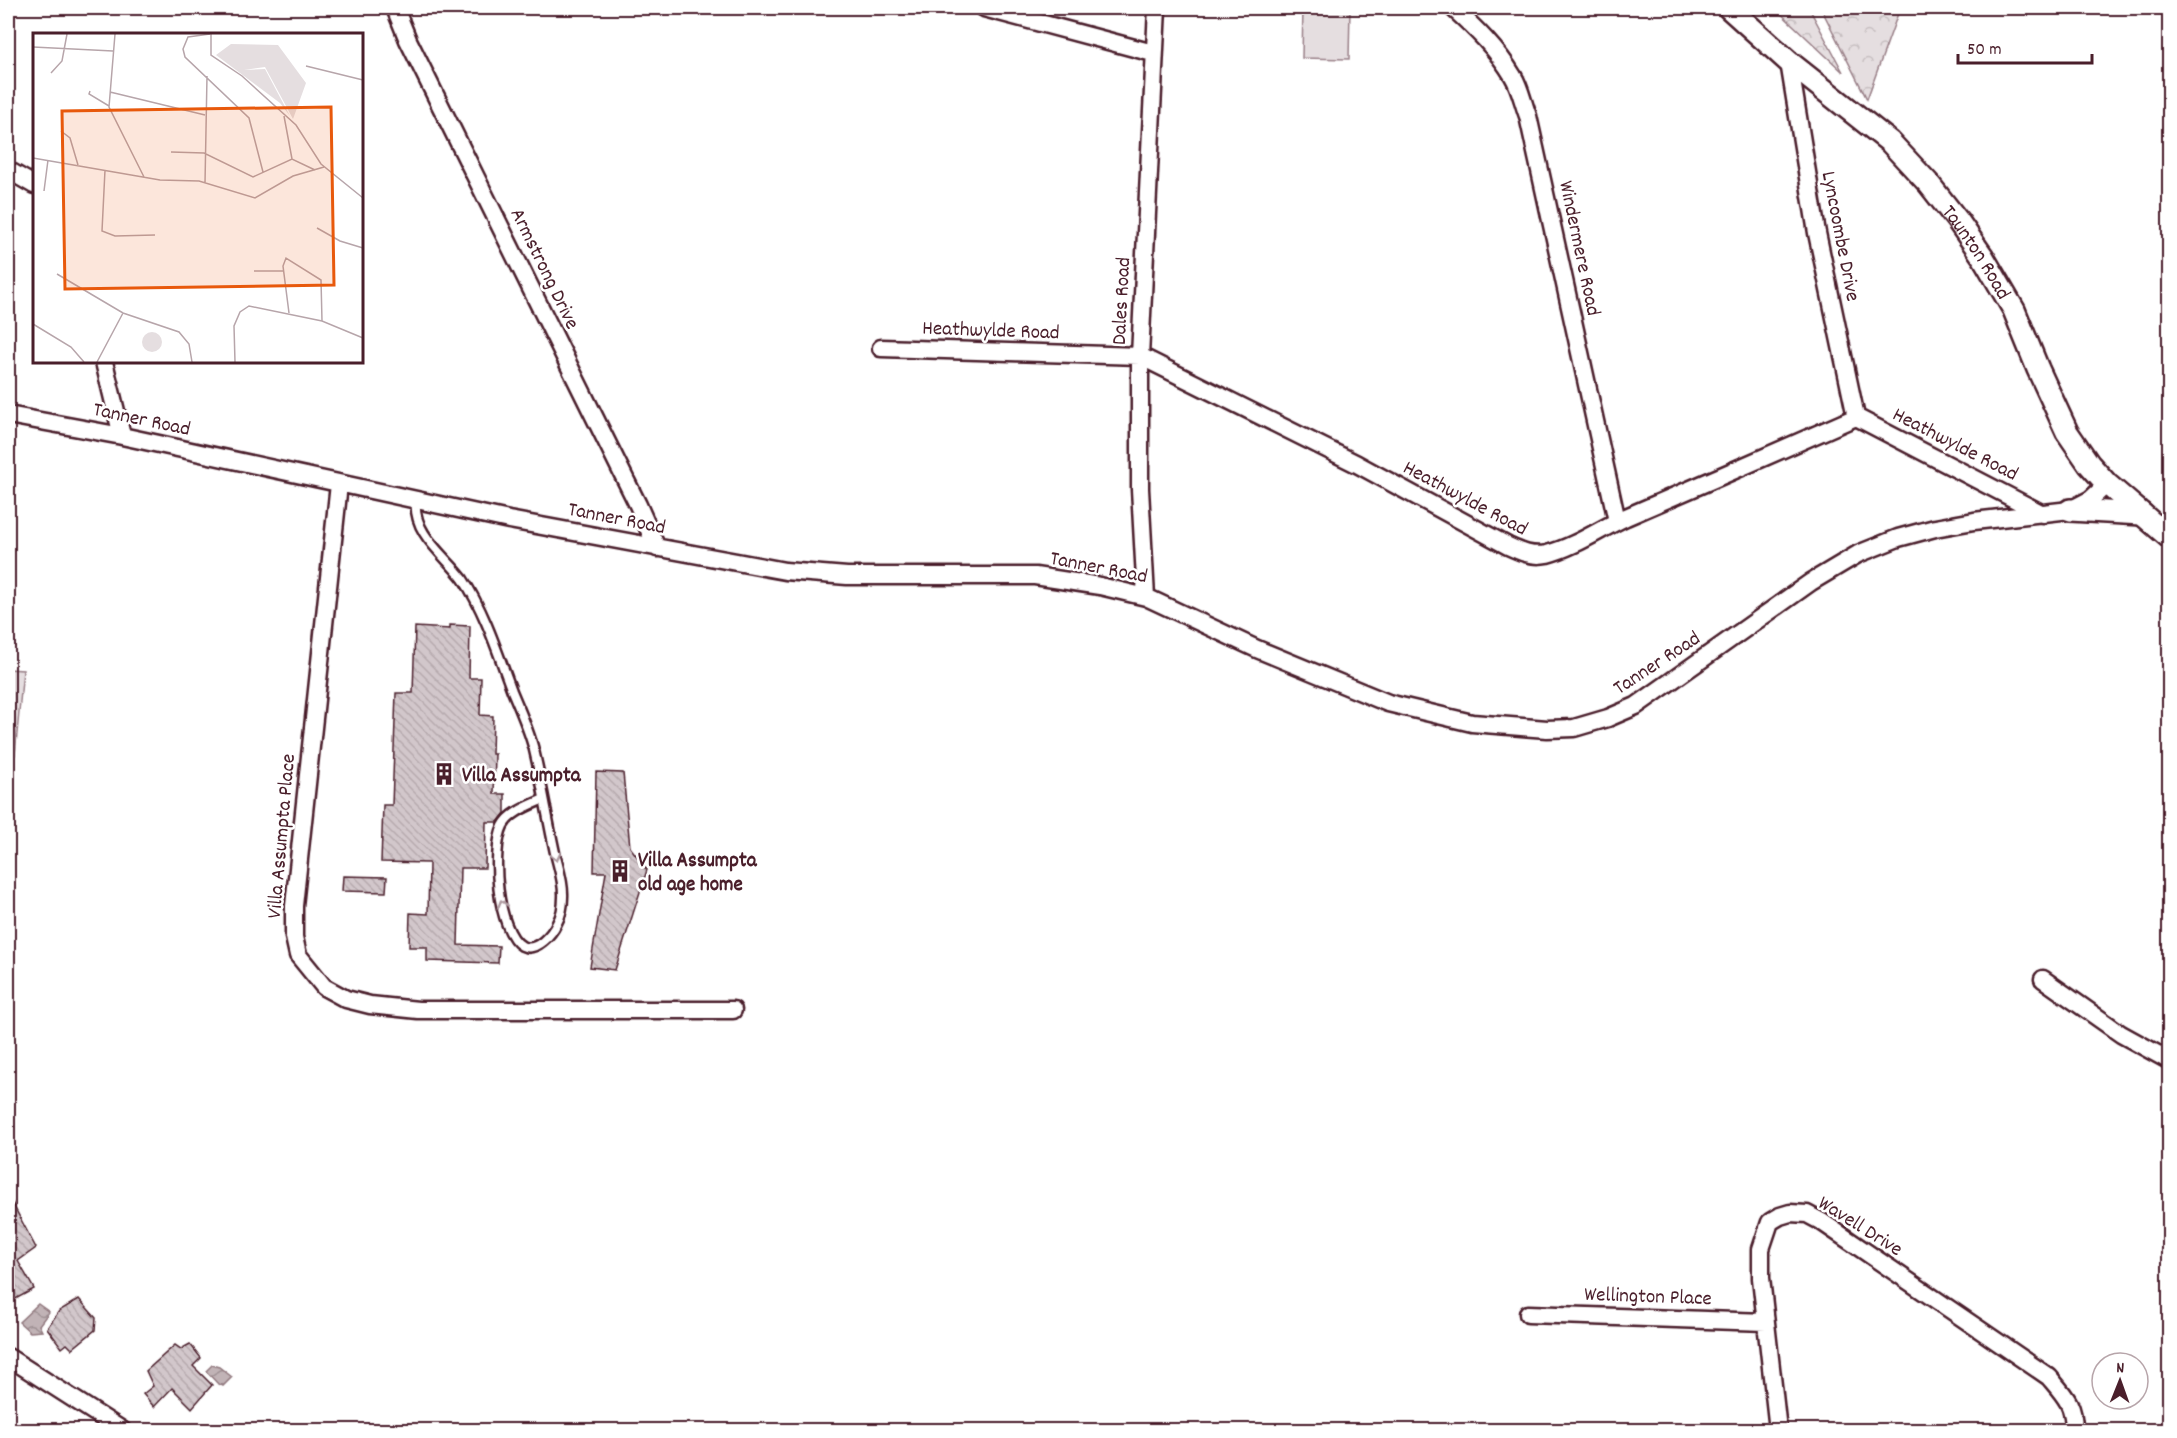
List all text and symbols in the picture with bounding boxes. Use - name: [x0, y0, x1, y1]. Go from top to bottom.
- scale bar: [1958, 27, 2092, 65]
- inset map: [33, 33, 363, 363]
- text: 50 m: [1967, 38, 2002, 63]
- street label: Lyncoombe Drive: [1812, 169, 1866, 304]
- street label: Windermere Road: [1549, 178, 1607, 319]
- street label: Taunton Road: [1933, 200, 2017, 306]
- street label: Armstrong Drive: [501, 204, 586, 335]
- street label: Dales Road: [1106, 257, 1140, 346]
- street label: Heathwylde Road: [922, 315, 1060, 349]
- street label: Tanner Road: [90, 396, 193, 446]
- street label: Heathwylde Road: [1887, 401, 2023, 490]
- street label: Heathwylde Road: [1397, 454, 1532, 545]
- street label: Tanner Road: [565, 496, 668, 544]
- street label: Tanner Road: [1047, 545, 1150, 593]
- street label: Tanner Road: [1608, 625, 1707, 704]
- street label: Villa Assumpta Place: [261, 753, 305, 920]
- building icon: Villa Assumpta: [431, 761, 457, 787]
- place label: Villa Assumpta: [462, 762, 582, 792]
- place label: Villa Assumpta old age home: [638, 847, 758, 901]
- one-way arrow: [548, 851, 561, 861]
- building icon: Villa Assumpta old age home: [607, 858, 633, 884]
- one-way arrow: [497, 899, 509, 910]
- street label: Wavell Drive: [1811, 1190, 1908, 1265]
- street label: Wellington Place: [1584, 1281, 1712, 1315]
- north arrow: [2090, 1351, 2150, 1411]
- text: N: [2116, 1357, 2124, 1380]

